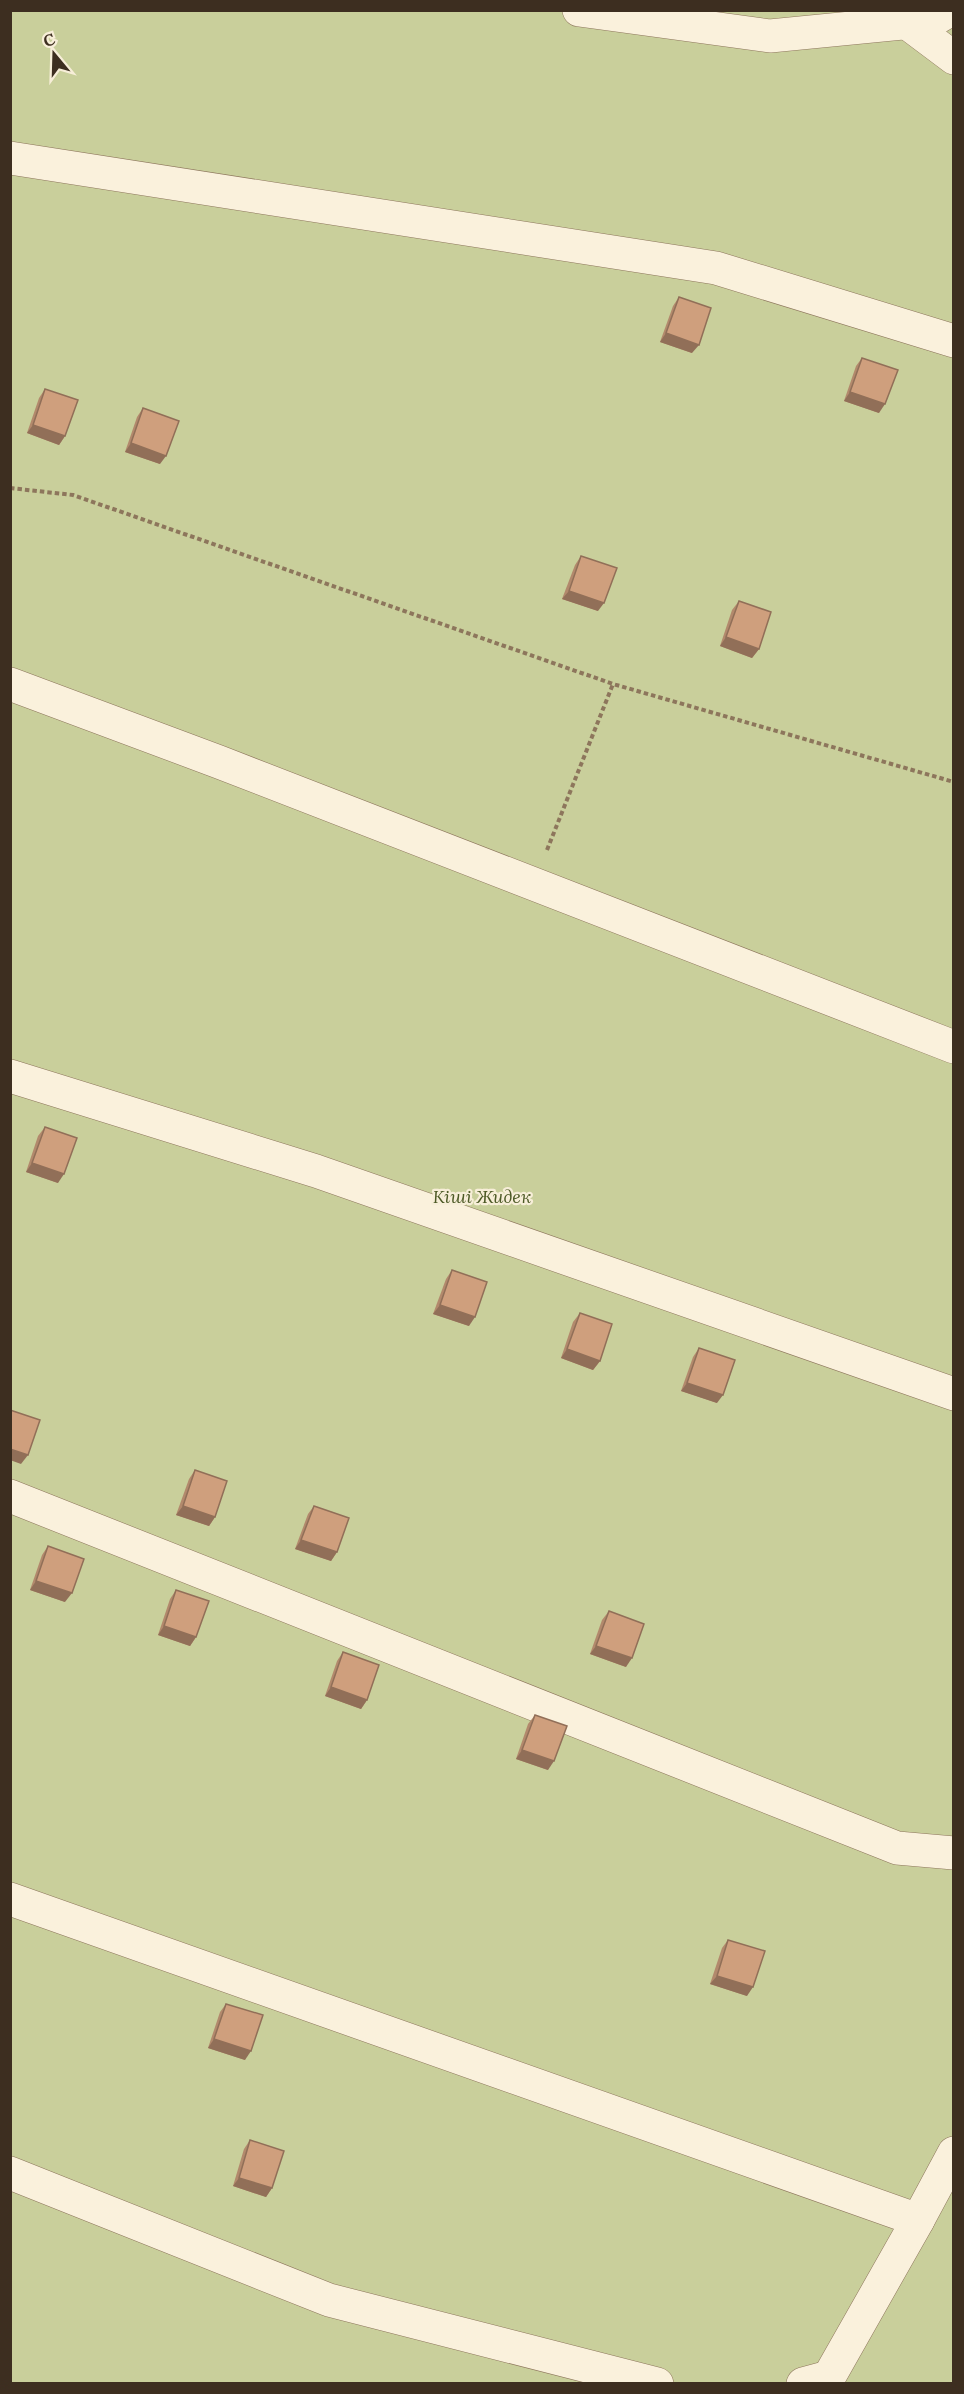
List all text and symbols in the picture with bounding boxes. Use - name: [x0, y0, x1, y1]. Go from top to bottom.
- north arrow: [24, 24, 84, 84]
- text: С: [41, 29, 58, 51]
- park label: Кіші Жидек: [433, 1185, 531, 1208]

